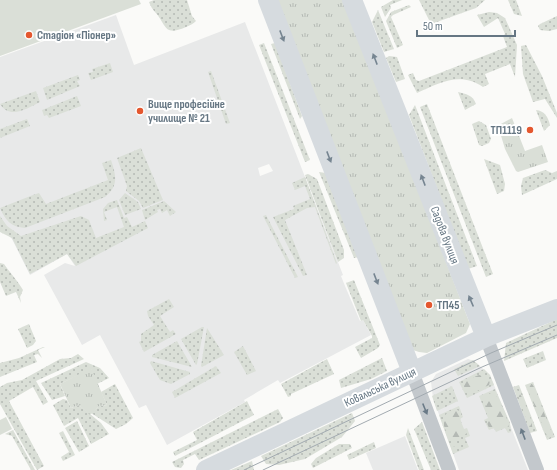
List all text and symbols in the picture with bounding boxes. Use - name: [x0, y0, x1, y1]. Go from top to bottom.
- scale bar: [417, 12, 515, 38]
- text: 50 m: [423, 19, 443, 34]
- place label: Стадіон «Піонер»: [37, 28, 116, 43]
- marker: Стадіон «Піонер»: [24, 30, 34, 40]
- one-way arrow: [280, 31, 286, 43]
- one-way arrow: [372, 53, 378, 65]
- place label: Вище професійне училище № 21: [148, 97, 225, 126]
- marker: Вище професійне училище № 21: [135, 106, 145, 116]
- place label: ТП1119: [491, 123, 522, 138]
- marker: ТП1119: [525, 125, 535, 135]
- one-way arrow: [327, 152, 333, 164]
- one-way arrow: [420, 175, 426, 186]
- street label: Садова вулиця: [427, 204, 462, 266]
- one-way arrow: [374, 273, 380, 285]
- one-way arrow: [467, 295, 473, 307]
- place label: ТП45: [437, 298, 459, 313]
- marker: ТП45: [424, 300, 434, 310]
- street label: Ковальська вулиця: [342, 364, 419, 411]
- one-way arrow: [423, 403, 429, 415]
- one-way arrow: [519, 427, 525, 439]

